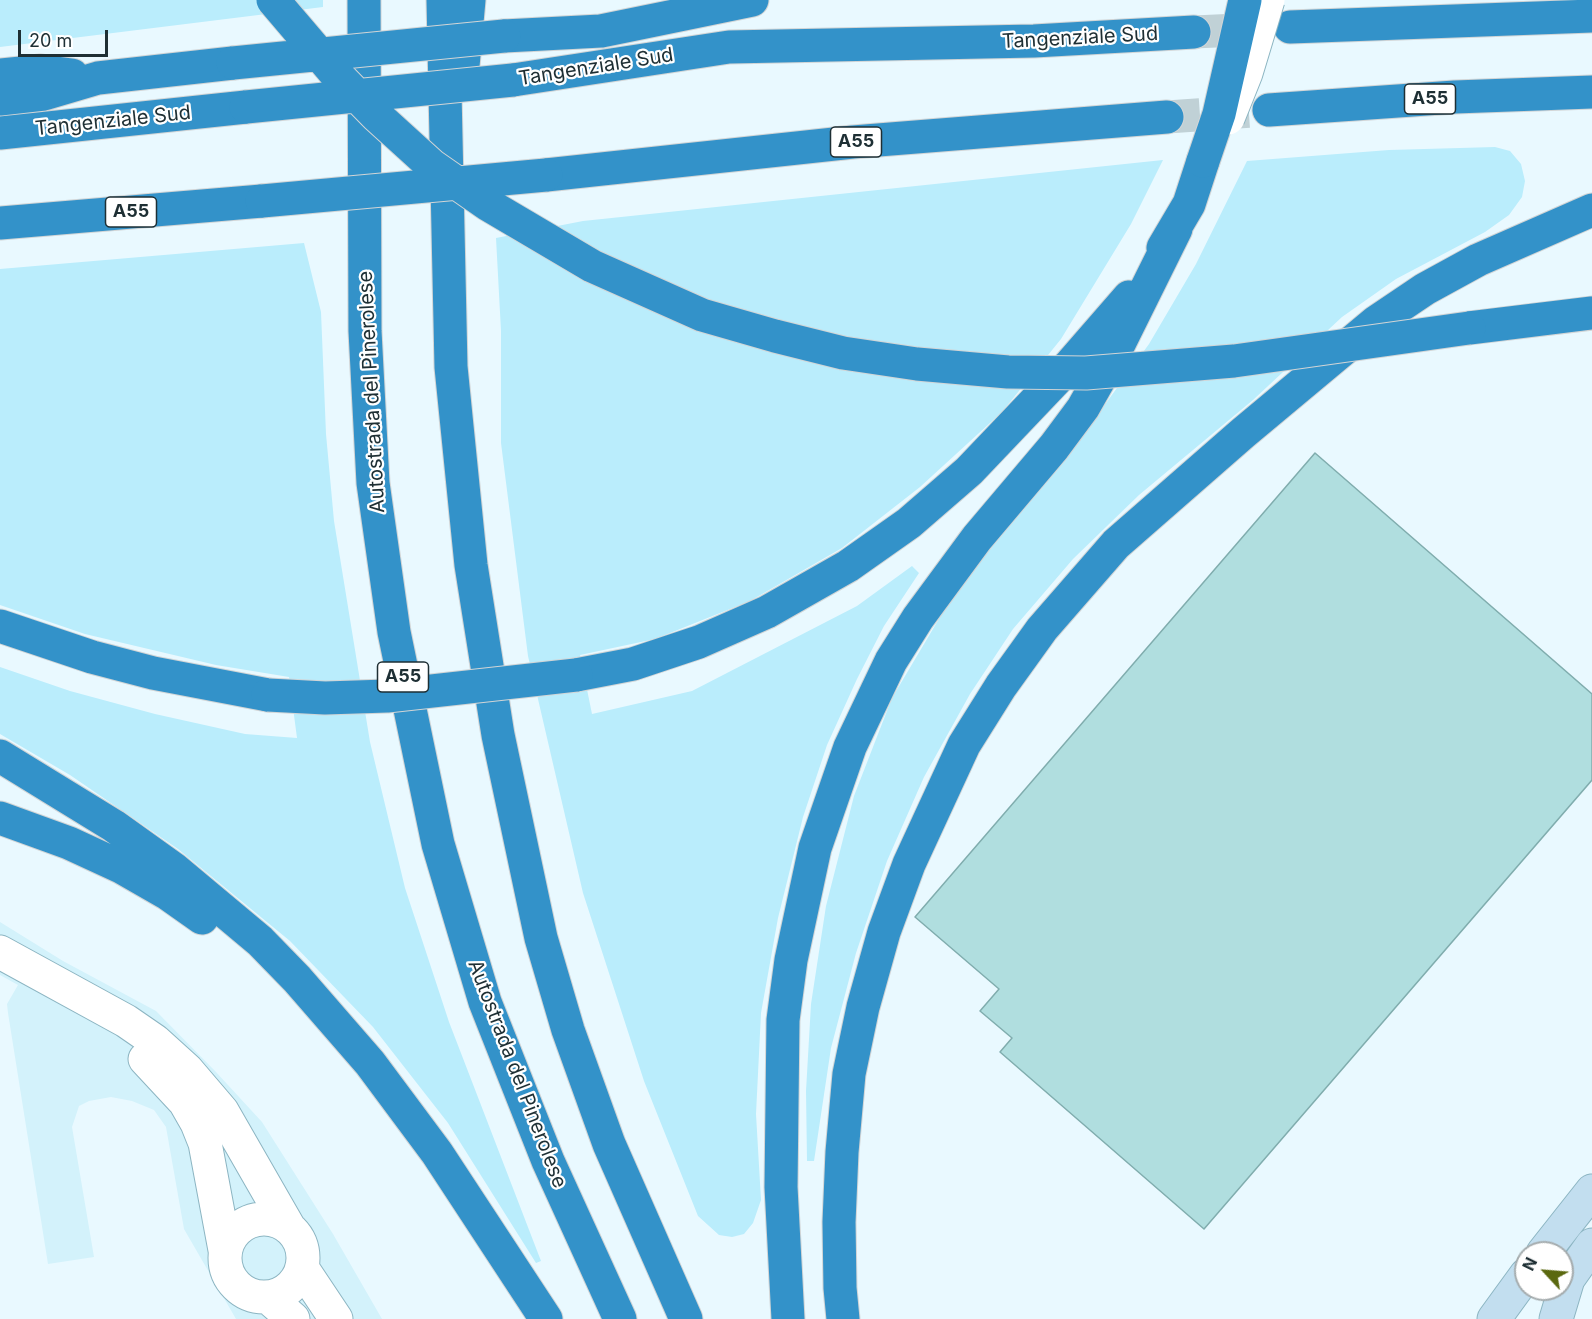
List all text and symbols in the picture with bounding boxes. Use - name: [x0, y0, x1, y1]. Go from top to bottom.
- scale bar: [21, 18, 111, 56]
- street label: Tangenziale Sud: [1001, 22, 1159, 54]
- text: 20 m: [29, 30, 72, 51]
- street label: Tangenziale Sud: [517, 43, 675, 91]
- road number: A55: [1404, 84, 1456, 114]
- street label: Tangenziale Sud: [34, 101, 192, 141]
- road number: A55: [830, 127, 882, 157]
- road number: A55: [106, 197, 156, 227]
- street label: Autostrada del Pinerolese: [354, 270, 390, 514]
- road number: A55: [378, 662, 428, 692]
- street label: Autostrada del Pinerolese: [462, 957, 572, 1191]
- north arrow: [1514, 1241, 1574, 1301]
- text: N: [1518, 1254, 1541, 1274]

